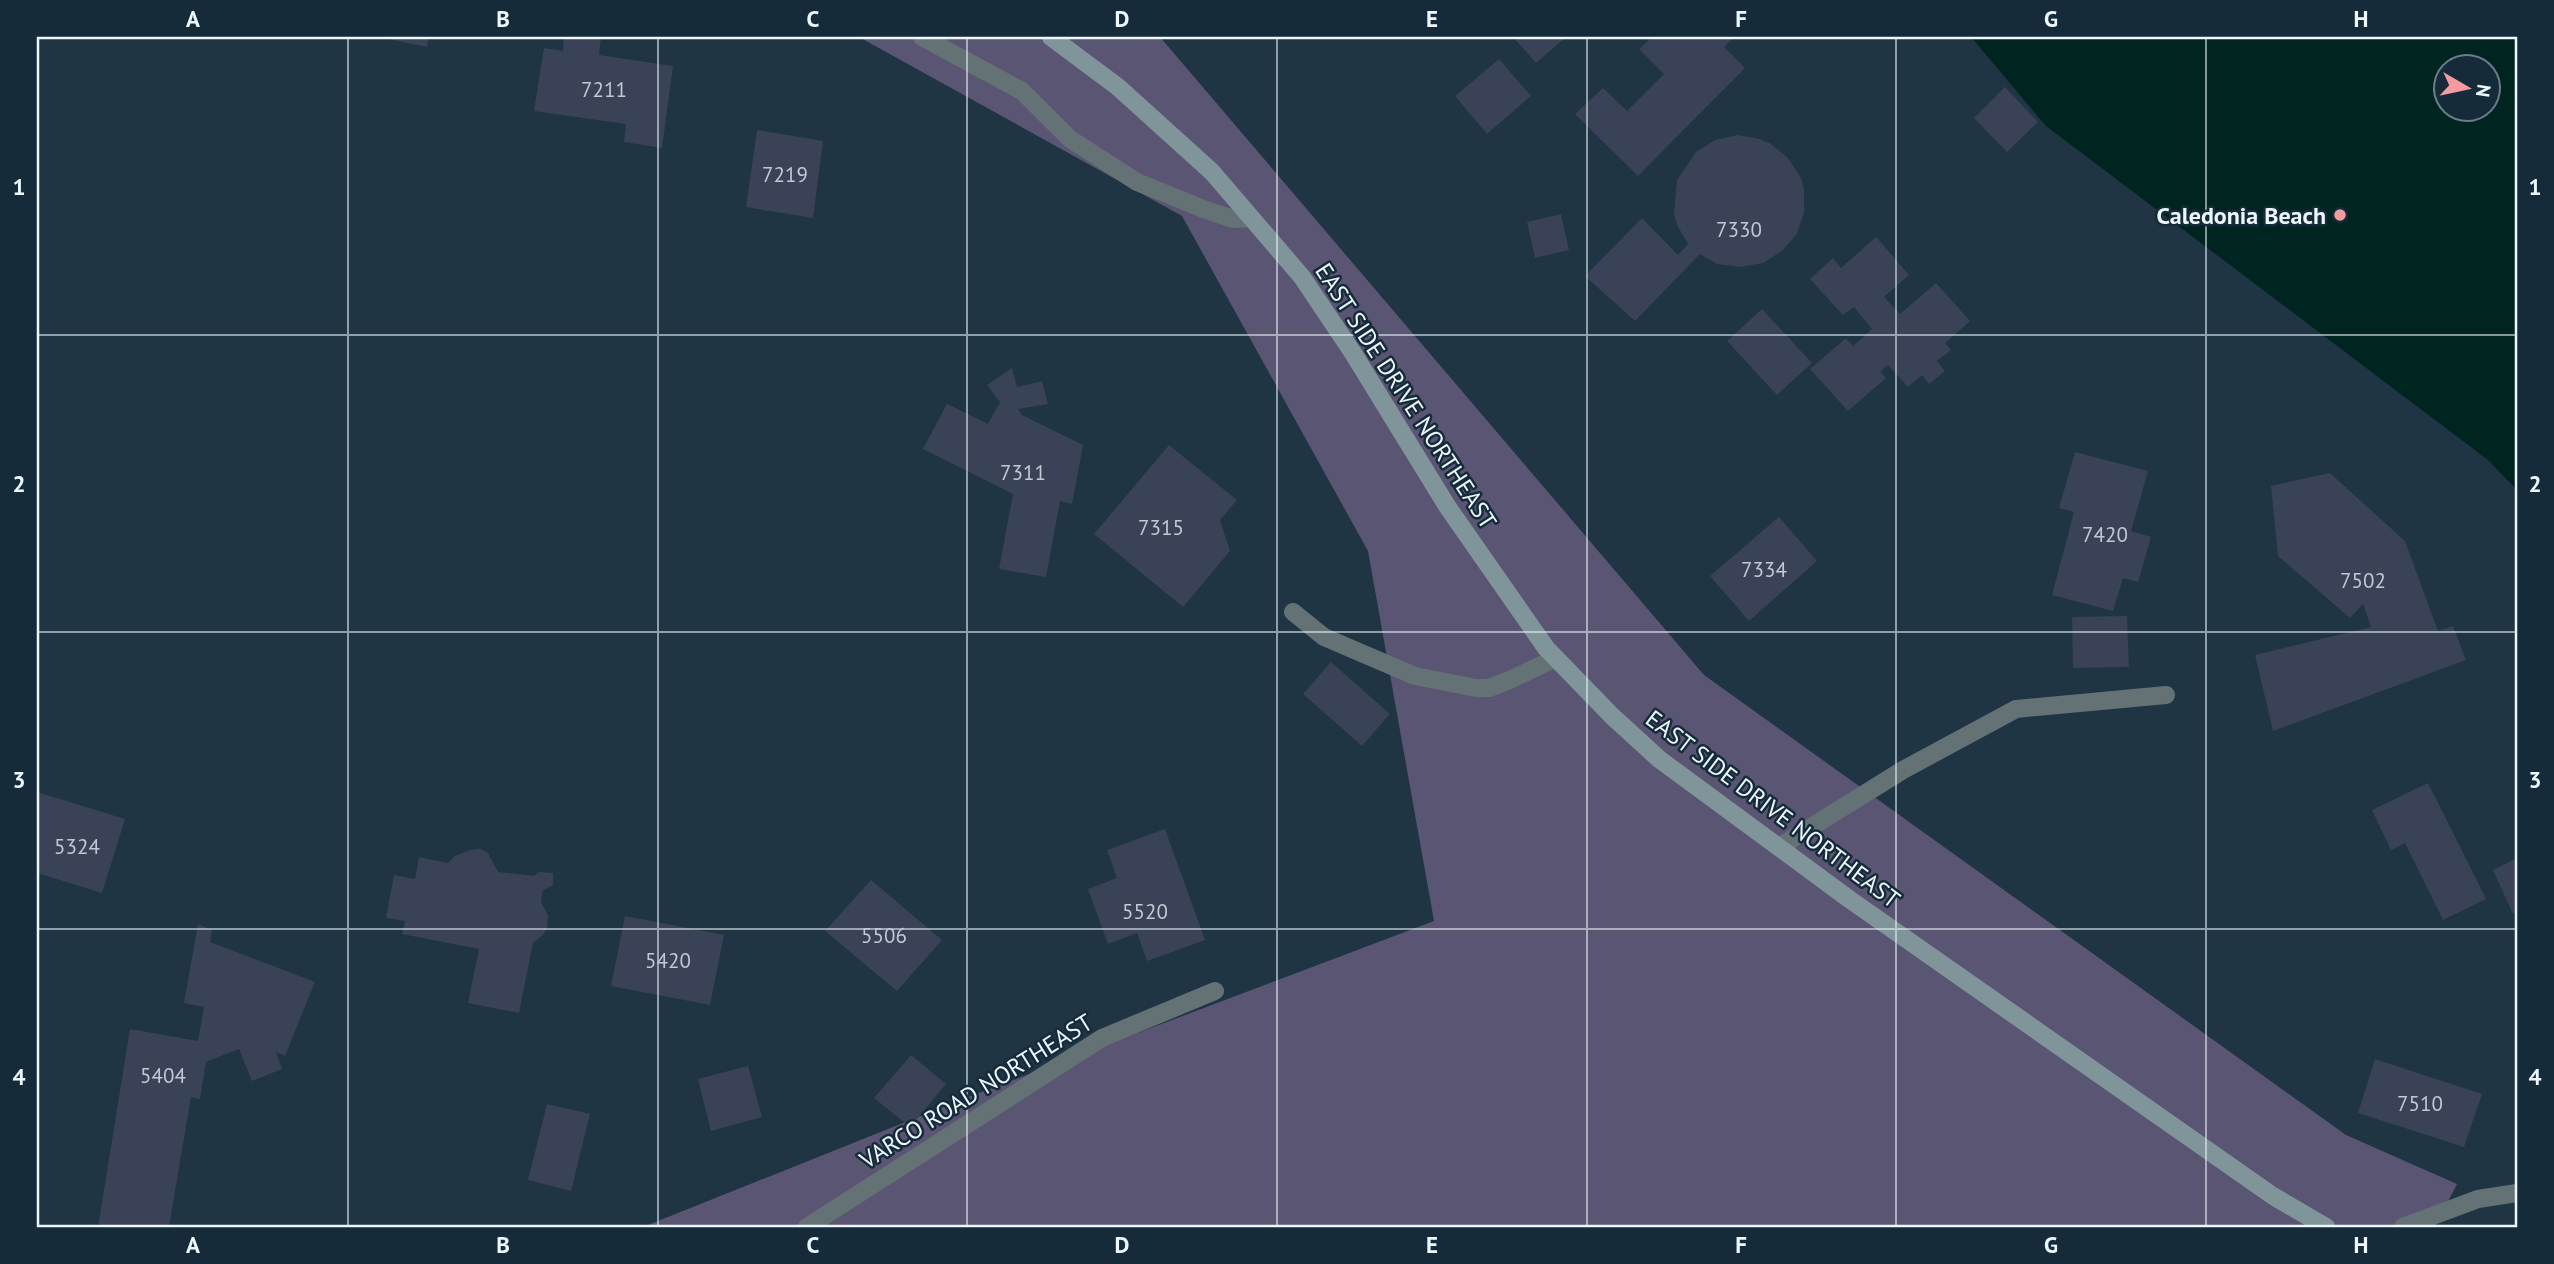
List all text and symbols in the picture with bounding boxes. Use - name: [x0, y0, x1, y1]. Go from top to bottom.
- text: A: [186, 4, 200, 33]
- text: B: [496, 4, 510, 33]
- text: C: [807, 4, 820, 33]
- text: D: [1115, 4, 1129, 33]
- text: E: [1426, 4, 1438, 33]
- text: F: [1735, 4, 1747, 33]
- text: G: [2044, 4, 2058, 33]
- text: H: [2354, 4, 2368, 33]
- north arrow: [2432, 52, 2502, 122]
- house number: 7211: [581, 76, 627, 103]
- text: N: [2471, 83, 2497, 99]
- house number: 7219: [762, 161, 808, 188]
- text: 1: [12, 172, 26, 201]
- text: 1: [2528, 172, 2542, 201]
- place label: Caledonia Beach: [2157, 200, 2326, 231]
- marker: Caledonia Beach: [2332, 207, 2348, 223]
- house number: 7330: [1716, 216, 1762, 243]
- street label: EAST SIDE DRIVE NORTHEAST: [1308, 257, 1504, 535]
- house number: 7311: [1000, 459, 1046, 486]
- text: 2: [12, 469, 26, 498]
- text: 2: [2528, 469, 2542, 498]
- house number: 7315: [1138, 514, 1184, 541]
- house number: 7420: [2082, 521, 2128, 548]
- house number: 7334: [1741, 556, 1787, 583]
- house number: 7502: [2340, 567, 2386, 594]
- street label: EAST SIDE DRIVE NORTHEAST: [1640, 703, 1906, 915]
- text: 3: [12, 765, 26, 794]
- text: 3: [2528, 765, 2542, 794]
- house number: 5324: [54, 833, 100, 860]
- house number: 5520: [1122, 898, 1168, 925]
- house number: 5506: [861, 922, 907, 949]
- house number: 5420: [645, 947, 691, 974]
- street label: VARCO ROAD NORTHEAST: [853, 1007, 1098, 1176]
- text: 4: [12, 1062, 26, 1091]
- house number: 5404: [140, 1062, 186, 1089]
- text: 4: [2528, 1062, 2542, 1091]
- house number: 7510: [2397, 1090, 2443, 1117]
- text: A: [186, 1230, 200, 1259]
- text: B: [496, 1230, 510, 1259]
- text: C: [807, 1230, 820, 1259]
- text: D: [1115, 1230, 1129, 1259]
- text: E: [1426, 1230, 1438, 1259]
- text: F: [1735, 1230, 1747, 1259]
- text: G: [2044, 1230, 2058, 1259]
- text: H: [2354, 1230, 2368, 1259]

